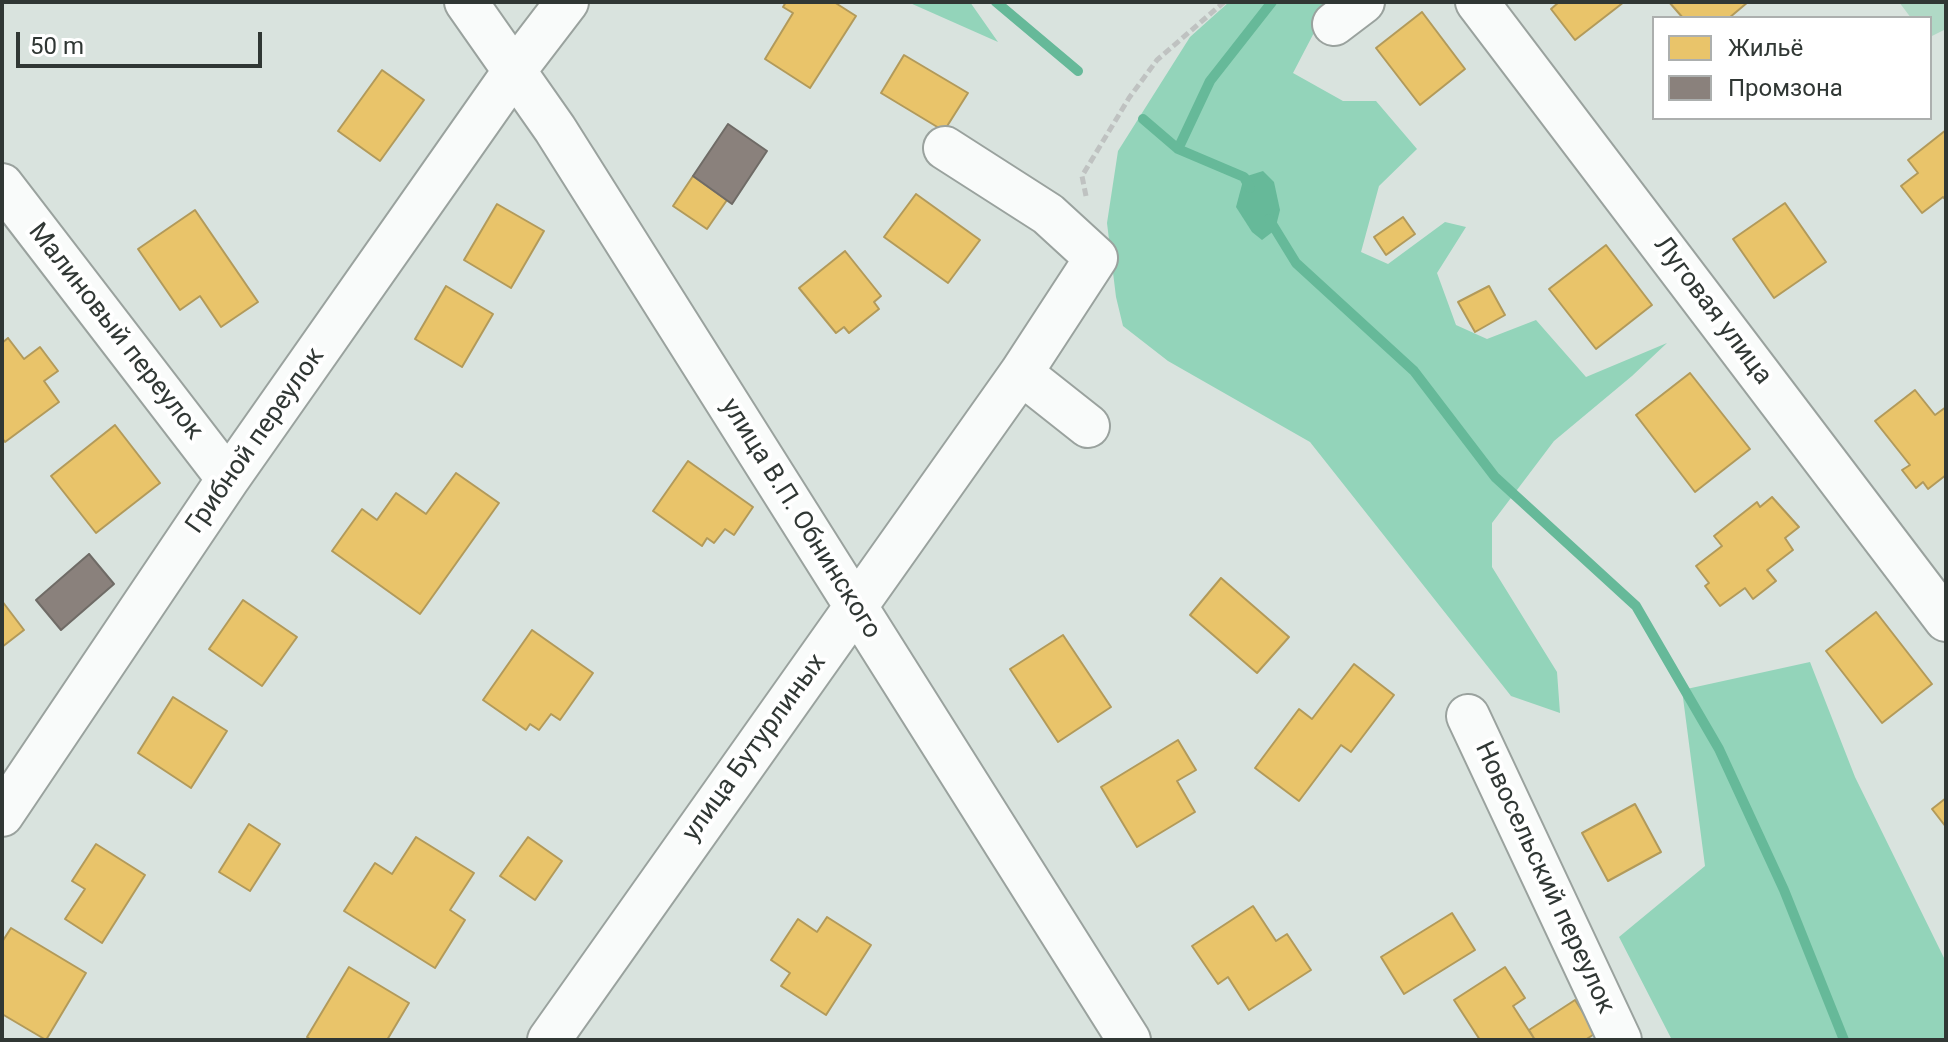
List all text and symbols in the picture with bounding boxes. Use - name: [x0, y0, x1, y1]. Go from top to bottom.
- scale bar: [20, 16, 266, 66]
- legend: [1652, 16, 1932, 120]
- text: 50 m: [30, 32, 84, 60]
- text: Жильё: [1728, 34, 1803, 62]
- text: Промзона: [1728, 74, 1843, 102]
- street label: Малиновый переулок: [21, 218, 209, 446]
- street label: Луговая улица: [1646, 231, 1778, 391]
- street label: Грибной переулок: [180, 342, 332, 540]
- street label: улица В.П. Обнинского: [713, 393, 887, 645]
- street label: улица Бутурлиных: [677, 648, 833, 848]
- street label: Новосельский переулок: [1467, 737, 1621, 1019]

